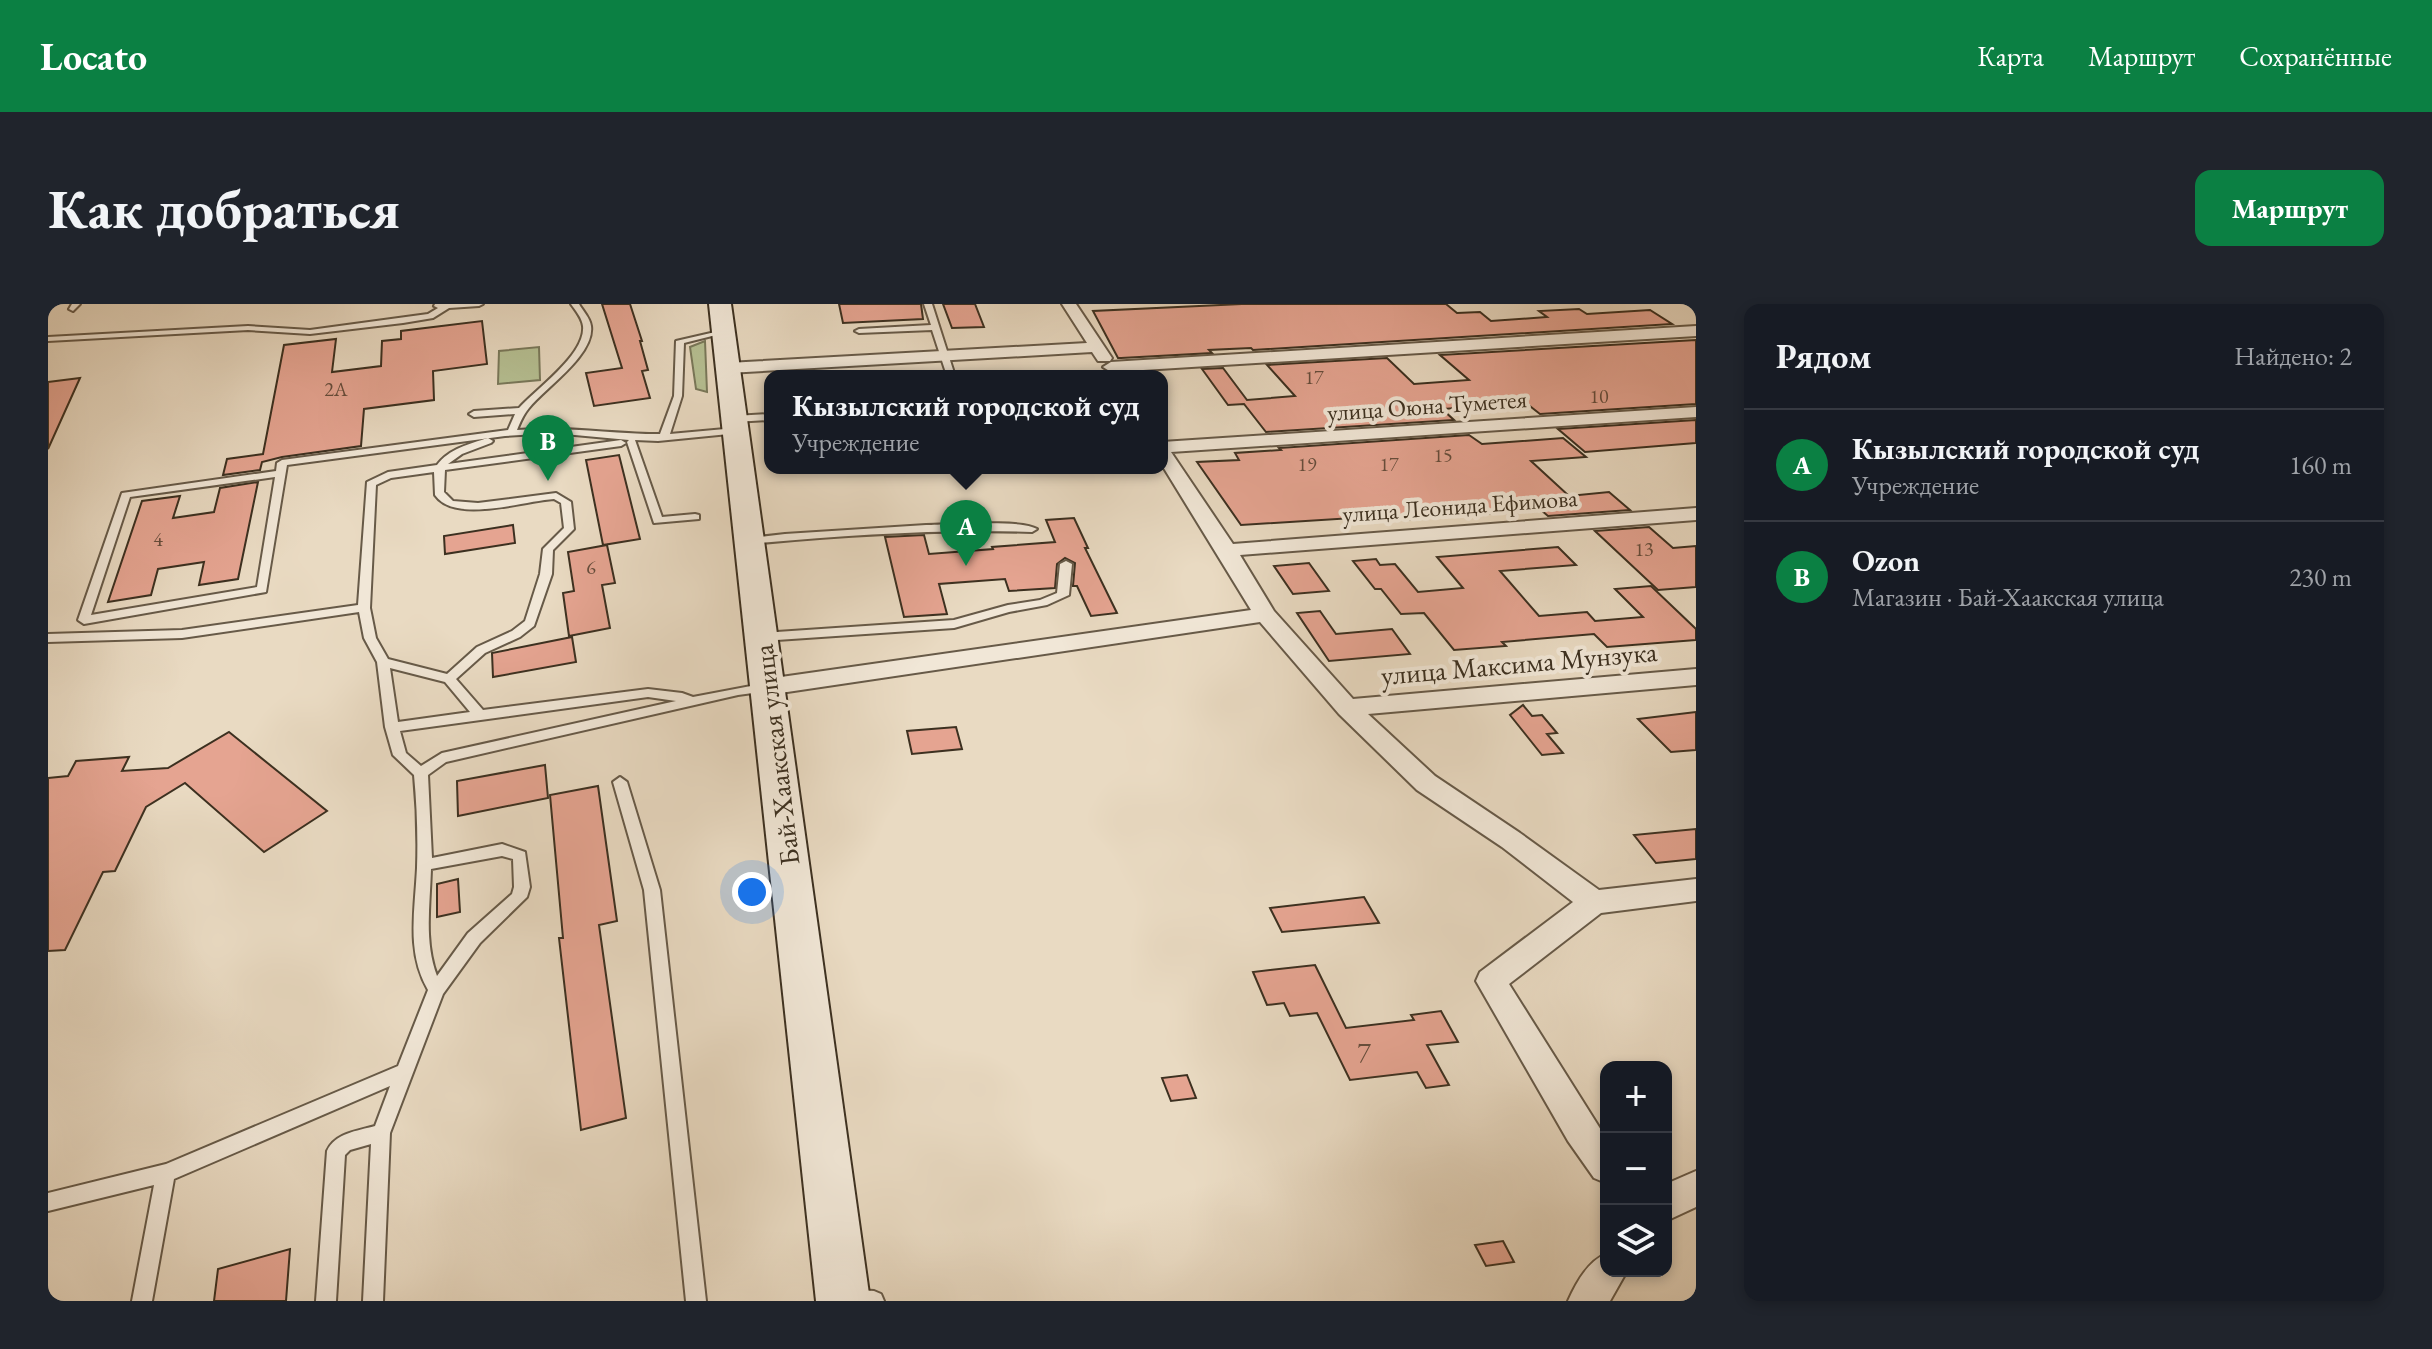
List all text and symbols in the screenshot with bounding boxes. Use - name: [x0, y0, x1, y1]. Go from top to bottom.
- text: Locato: [40, 32, 147, 81]
- text: Карта: [1977, 38, 2044, 74]
- text: Маршрут: [2088, 38, 2195, 74]
- text: Сохранённые: [2239, 38, 2392, 74]
- button: Маршрут: [2195, 170, 2384, 246]
- text: Как добраться: [48, 172, 400, 245]
- text: Рядом: [1776, 334, 1871, 378]
- text: Найдено: 2: [2234, 339, 2352, 373]
- house number: 17: [1304, 364, 1324, 390]
- popup: [764, 370, 1168, 474]
- house number: 2А: [324, 376, 348, 402]
- street label: улица Оюна Туметея: [1326, 383, 1528, 428]
- house number: 10: [1589, 383, 1609, 409]
- text: Кызылский городской суд: [792, 386, 1140, 425]
- pin: B: [522, 415, 574, 481]
- text: Учреждение: [792, 425, 919, 459]
- text: Кызылский городской суд: [1852, 429, 2200, 468]
- house number: 15: [1433, 442, 1453, 468]
- text: A: [1793, 448, 1811, 482]
- text: 160 m: [2289, 448, 2352, 482]
- house number: 19: [1297, 451, 1317, 477]
- house number: 17: [1379, 451, 1399, 477]
- text: Учреждение: [1852, 468, 1979, 502]
- street label: улица Леонида Ефимова: [1341, 482, 1579, 529]
- pin: A: [940, 500, 992, 566]
- house number: 4: [153, 526, 163, 552]
- house number: 13: [1634, 536, 1654, 562]
- text: Ozon: [1852, 541, 1920, 580]
- house number: 6: [586, 554, 596, 580]
- text: B: [1794, 560, 1810, 594]
- text: 230 m: [2289, 560, 2352, 594]
- text: Магазин · Бай-Хаакская улица: [1852, 580, 2164, 614]
- street label: улица Максима Мунзука: [1379, 633, 1660, 693]
- street label: Бай-Хаакская улица: [744, 642, 807, 868]
- your location: [732, 872, 772, 912]
- house number: 7: [1357, 1034, 1371, 1070]
- map controls: [1600, 1061, 1672, 1277]
- button: +: [1600, 1061, 1672, 1133]
- button: −: [1600, 1133, 1672, 1205]
- button: layers: [1600, 1205, 1672, 1277]

